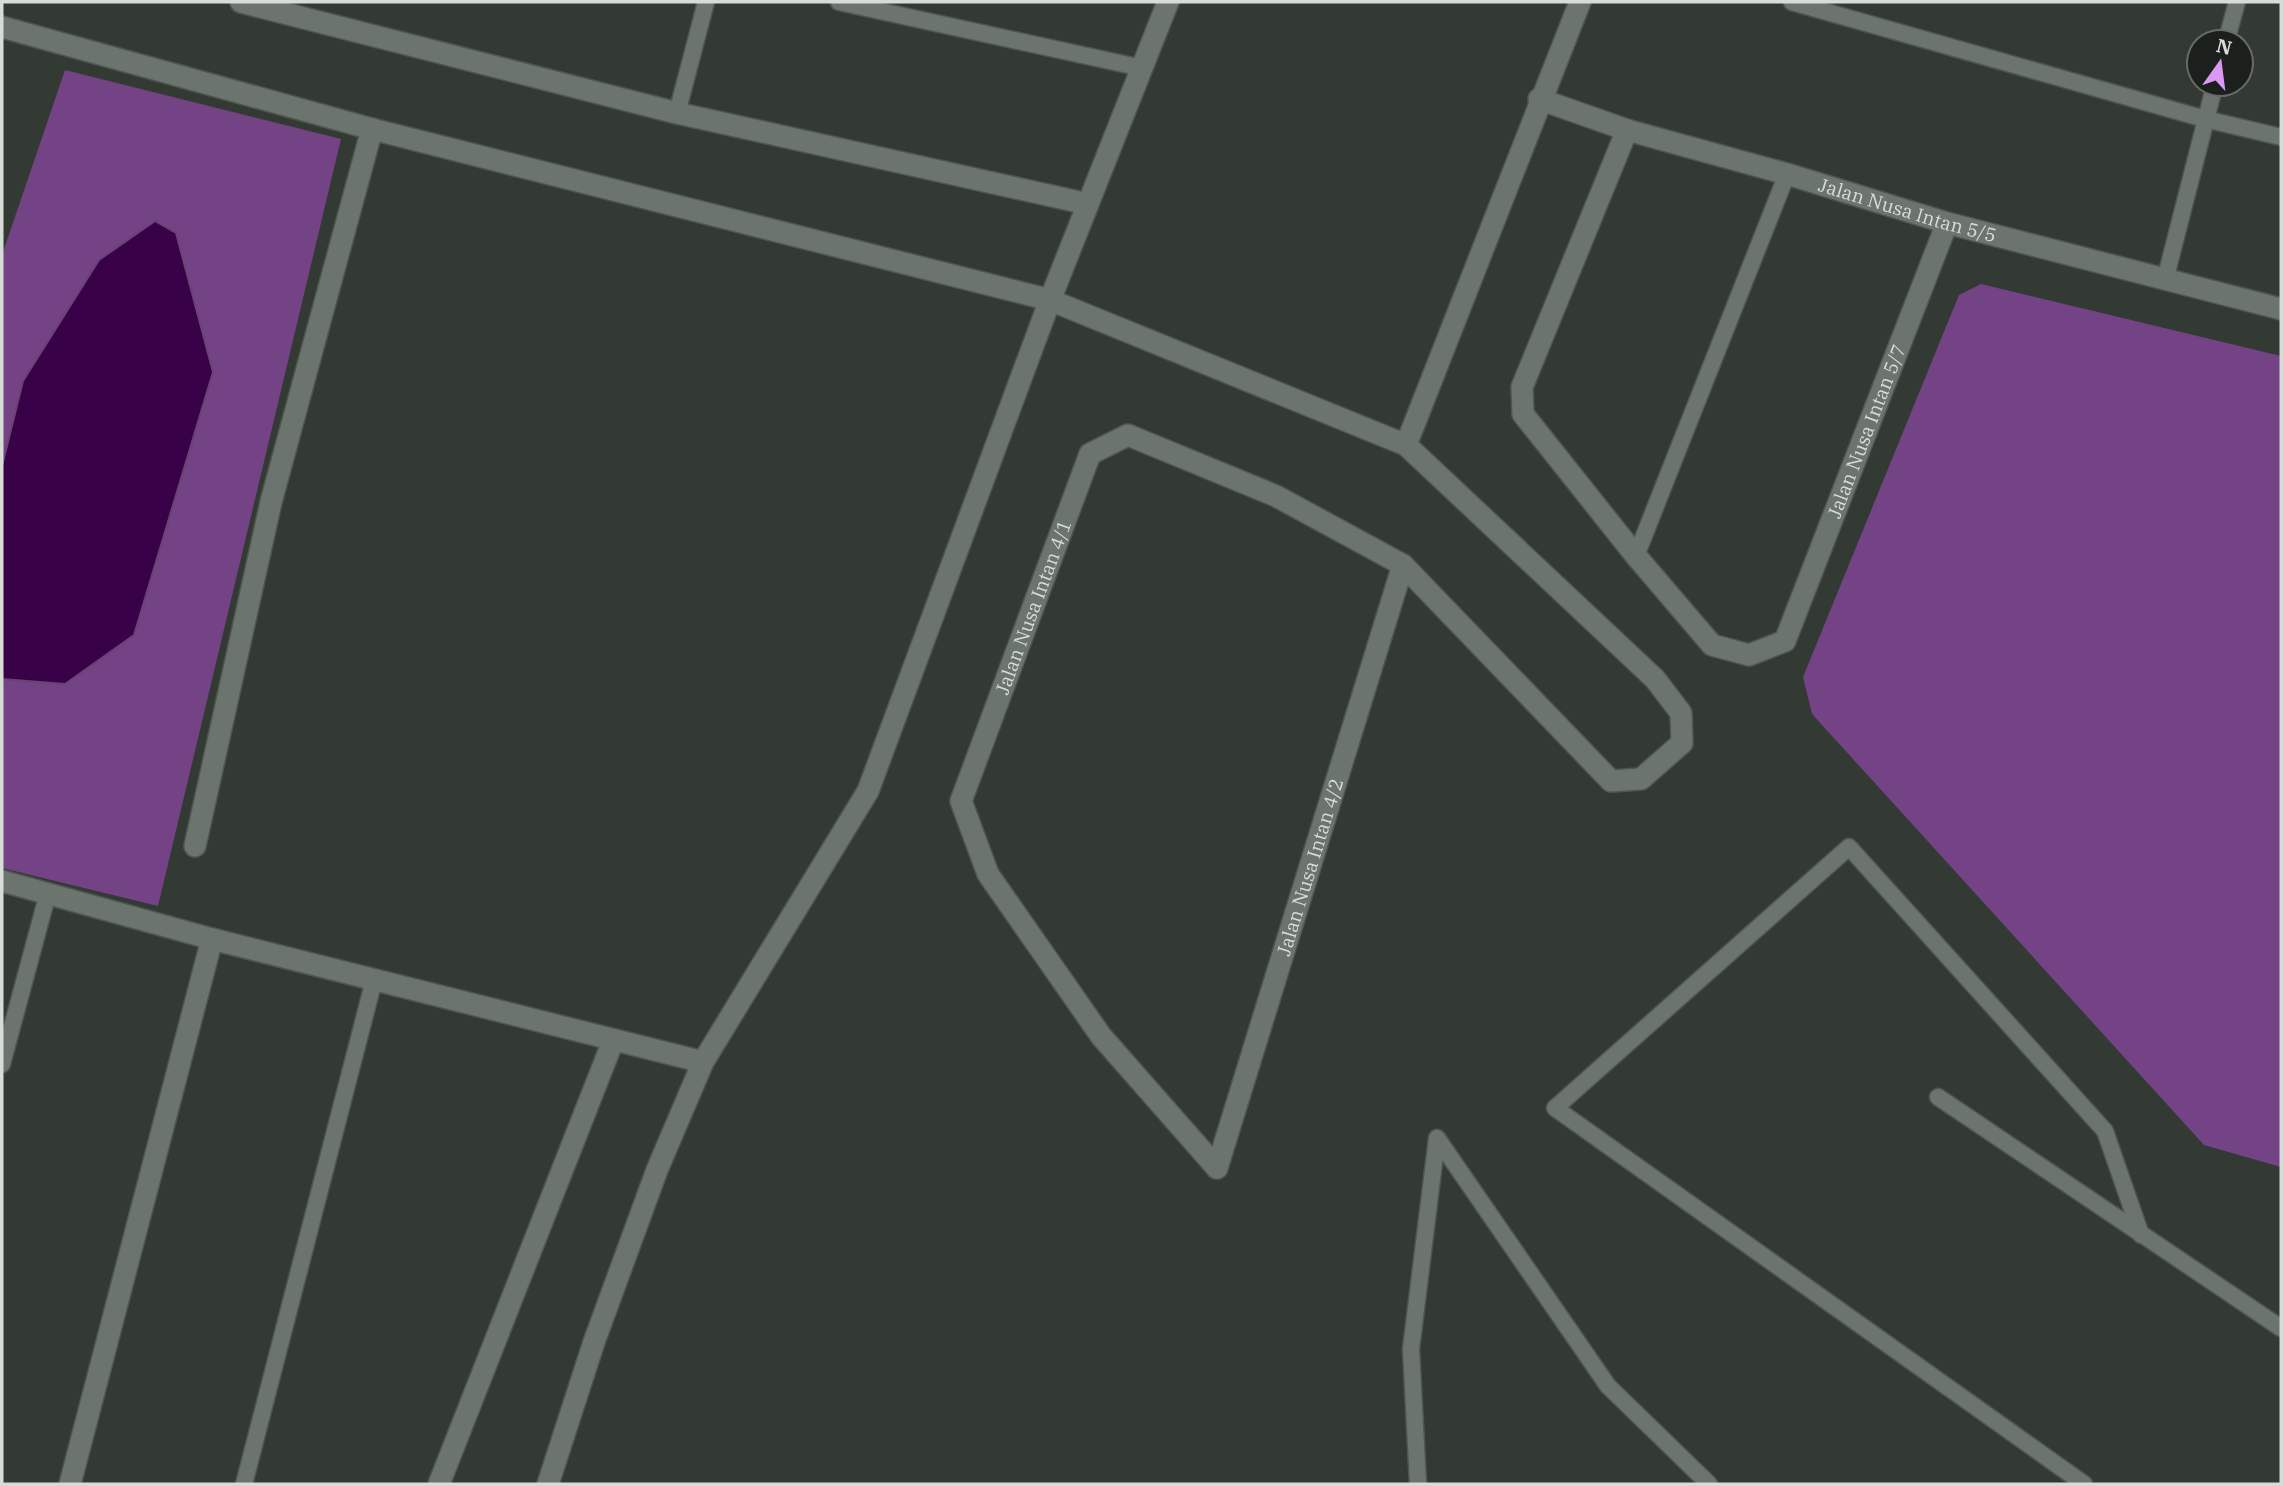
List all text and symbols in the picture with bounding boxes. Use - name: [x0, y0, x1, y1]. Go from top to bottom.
- north arrow: [2185, 28, 2255, 98]
- text: N: [2214, 33, 2234, 60]
- street label: Jalan Nusa Intan 5/5: [1816, 172, 1999, 247]
- street label: Jalan Nusa Intan 5/7: [1822, 341, 1911, 522]
- street label: Jalan Nusa Intan 4/1: [990, 516, 1076, 698]
- street label: Jalan Nusa Intan 4/2: [1271, 775, 1348, 959]

